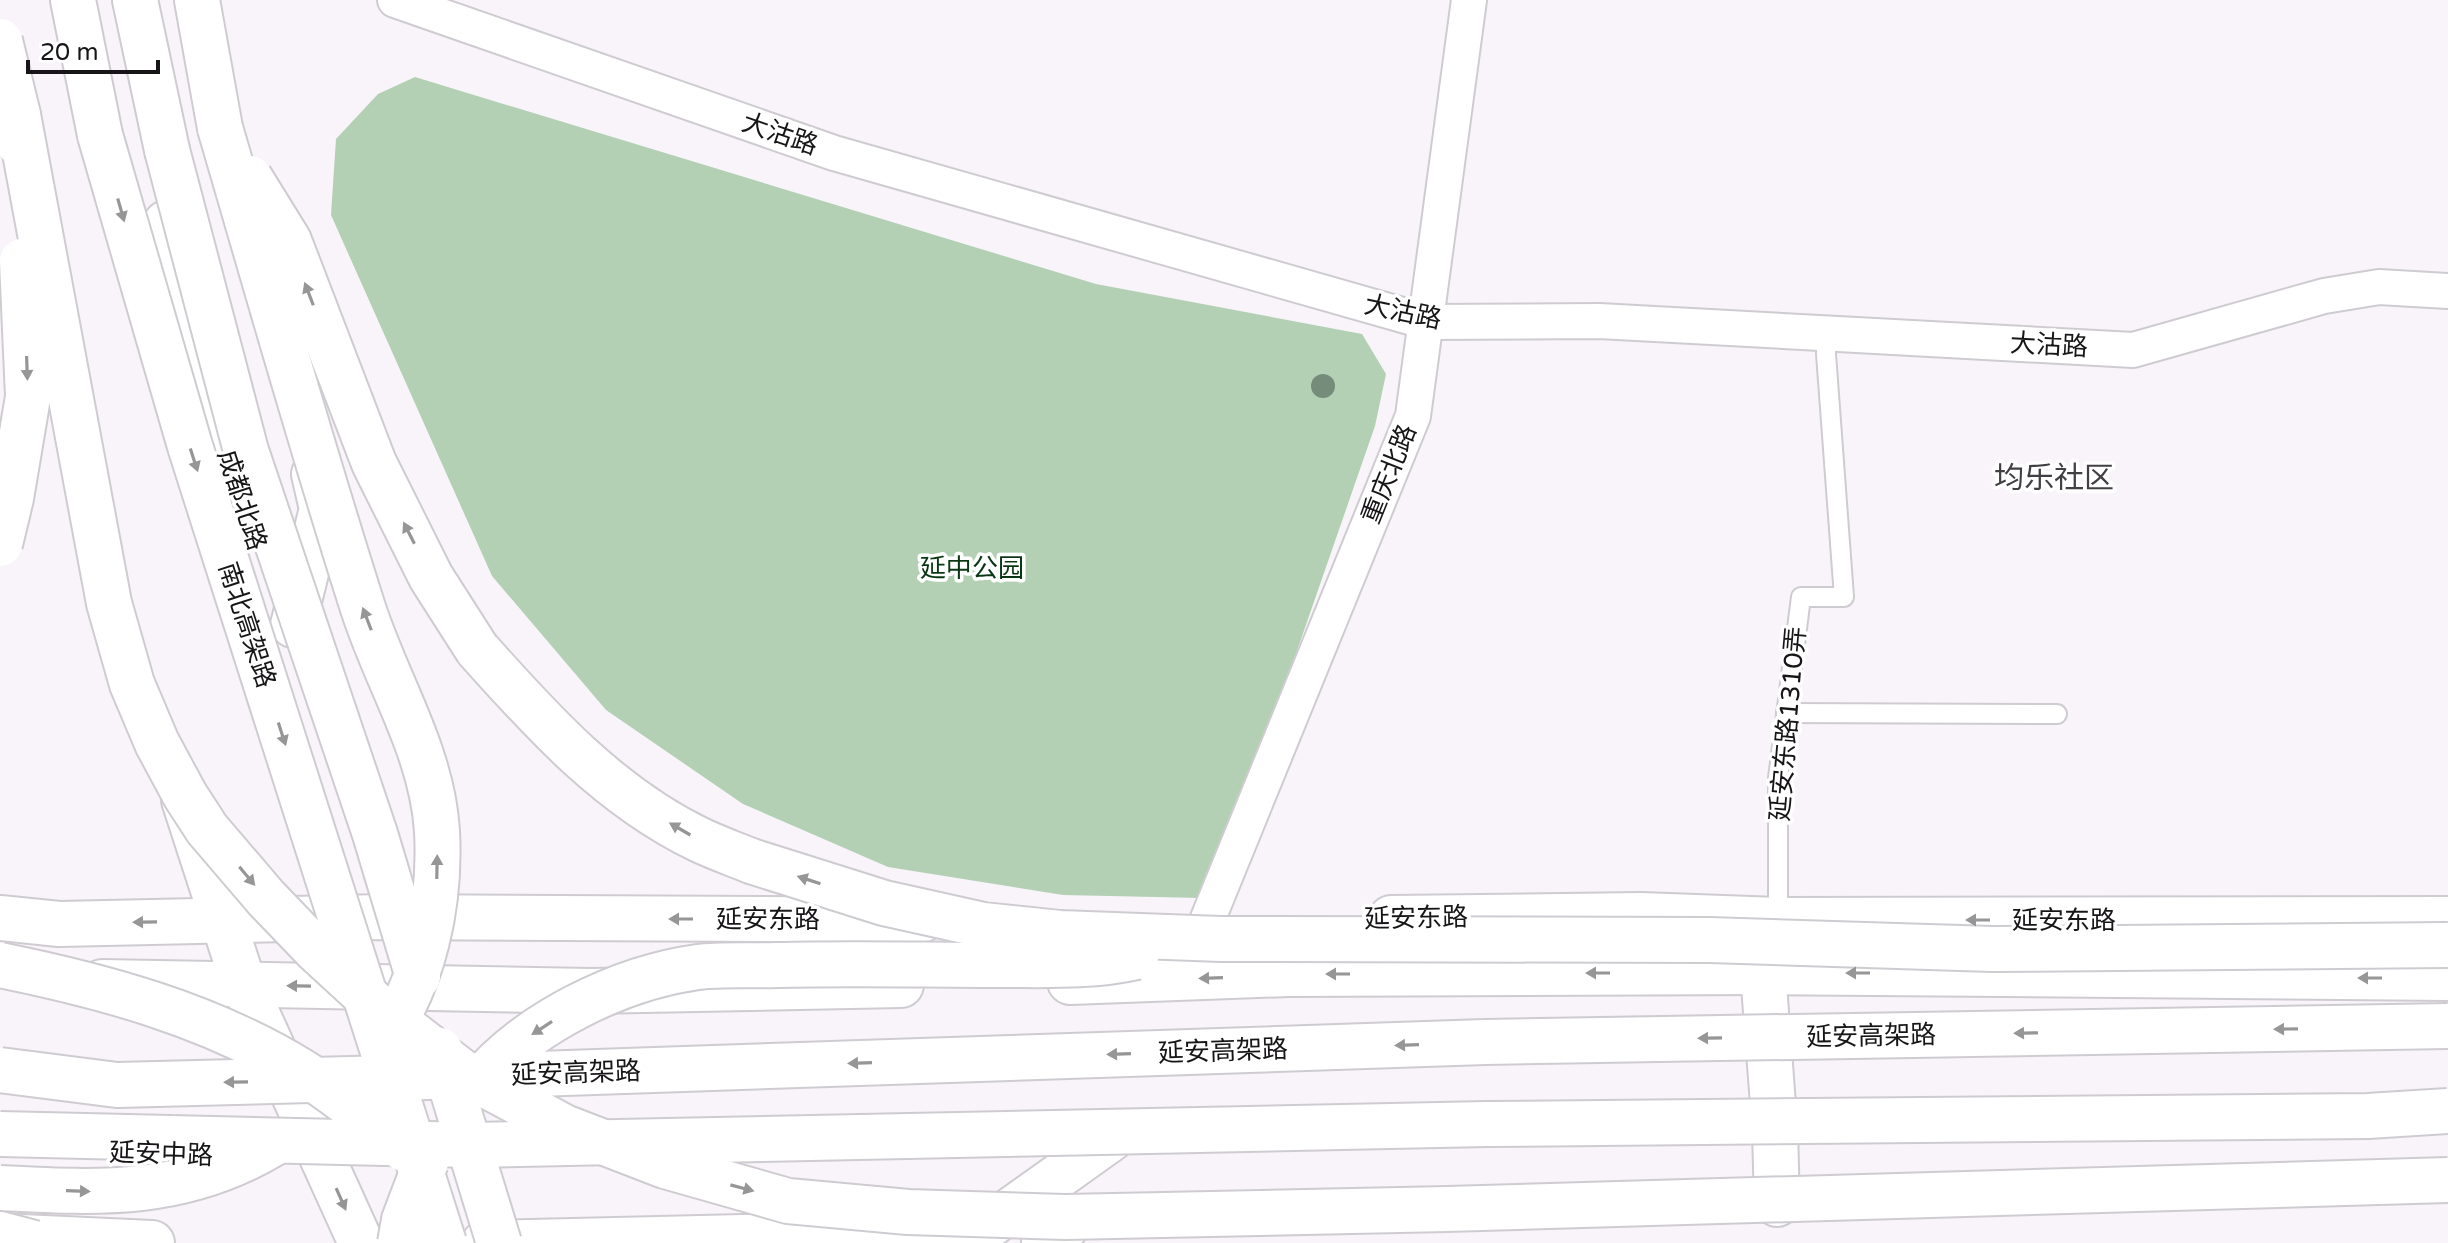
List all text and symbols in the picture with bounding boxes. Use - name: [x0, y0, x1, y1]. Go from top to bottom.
- scale bar: [28, 24, 158, 74]
- text: 20 m: [40, 38, 98, 67]
- street label: 大沽路: [738, 107, 822, 161]
- one-way arrow: [116, 197, 128, 222]
- one-way arrow: [302, 282, 315, 306]
- street label: 大沽路: [1362, 289, 1444, 335]
- street label: 大沽路: [2009, 327, 2089, 363]
- one-way arrow: [20, 356, 33, 381]
- street label: 重庆北路: [1355, 420, 1423, 528]
- street label: 成都北路: [211, 446, 273, 554]
- one-way arrow: [188, 448, 201, 472]
- district label: 均乐社区: [1994, 460, 2114, 497]
- one-way arrow: [403, 522, 416, 545]
- park label: 延中公园: [920, 553, 1024, 584]
- street label: 南北高架路: [212, 558, 282, 692]
- one-way arrow: [360, 607, 373, 631]
- street label: 延安东路1310弄: [1764, 625, 1812, 823]
- one-way arrow: [276, 722, 289, 746]
- one-way arrow: [669, 822, 692, 836]
- one-way arrow: [430, 854, 443, 879]
- one-way arrow: [238, 866, 255, 886]
- one-way arrow: [796, 873, 820, 886]
- street label: 延安东路: [1364, 902, 1468, 934]
- street label: 延安东路: [716, 904, 820, 935]
- street label: 延安东路: [2012, 905, 2116, 936]
- one-way arrow: [668, 913, 693, 925]
- one-way arrow: [1965, 914, 1990, 926]
- one-way arrow: [132, 915, 157, 928]
- one-way arrow: [1585, 967, 1610, 979]
- one-way arrow: [1845, 967, 1870, 979]
- one-way arrow: [1325, 968, 1350, 980]
- one-way arrow: [2357, 971, 2382, 984]
- one-way arrow: [1198, 972, 1223, 985]
- one-way arrow: [286, 980, 311, 992]
- street label: 延安高架路: [1806, 1019, 1936, 1053]
- one-way arrow: [531, 1021, 553, 1035]
- one-way arrow: [2273, 1022, 2298, 1035]
- one-way arrow: [2013, 1027, 2038, 1039]
- one-way arrow: [1697, 1032, 1722, 1045]
- street label: 延安高架路: [1157, 1033, 1289, 1069]
- one-way arrow: [1394, 1038, 1419, 1051]
- one-way arrow: [1106, 1048, 1131, 1060]
- street label: 延安高架路: [510, 1055, 642, 1091]
- one-way arrow: [847, 1056, 872, 1069]
- one-way arrow: [223, 1075, 248, 1088]
- street label: 延安中路: [108, 1137, 214, 1171]
- one-way arrow: [730, 1183, 755, 1195]
- one-way arrow: [66, 1185, 91, 1198]
- one-way arrow: [334, 1187, 348, 1211]

